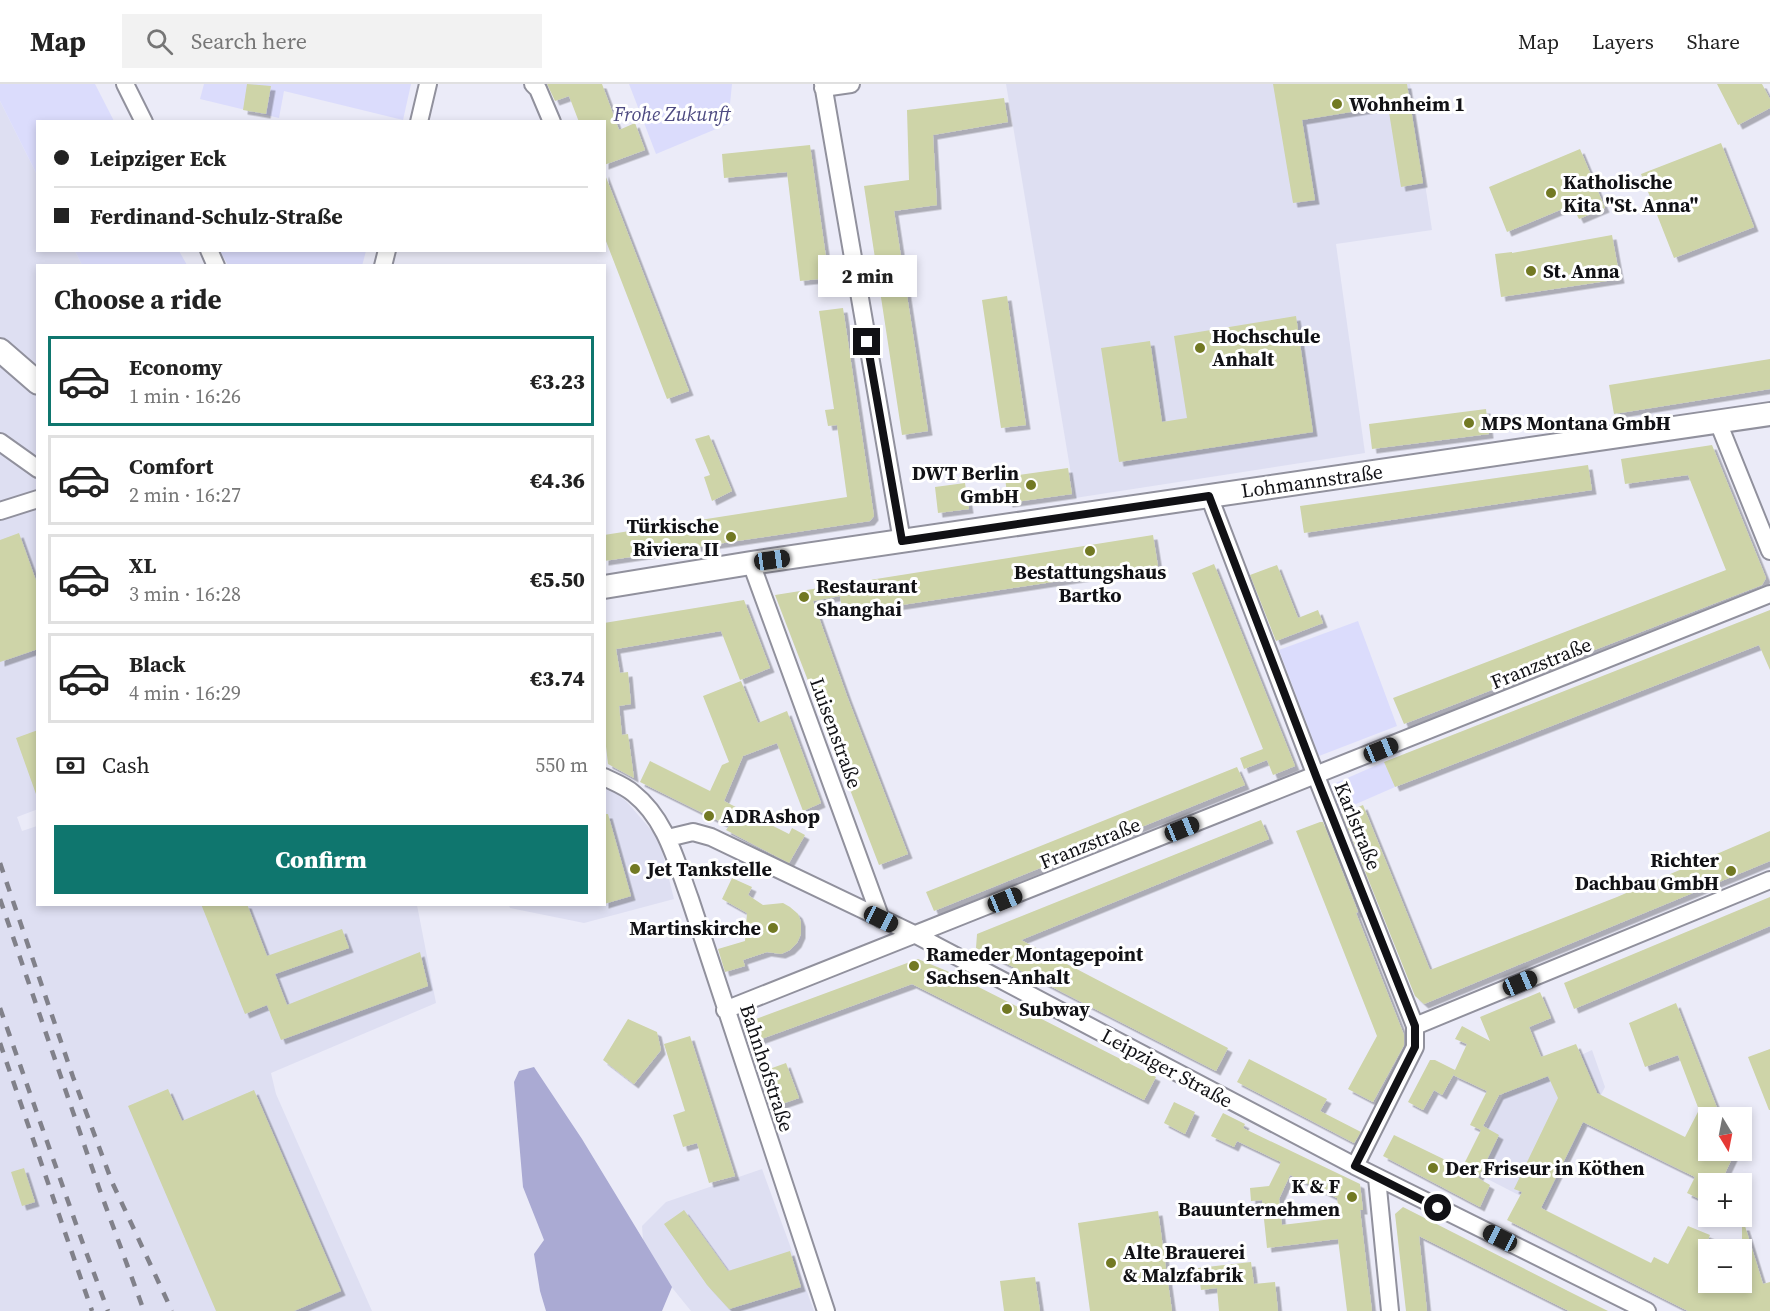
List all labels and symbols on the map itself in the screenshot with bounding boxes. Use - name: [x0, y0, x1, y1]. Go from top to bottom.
- place label: Wohnheim 1: [1349, 90, 1465, 118]
- marker: Wohnheim 1: [1330, 97, 1344, 111]
- park label: Frohe Zukunft: [612, 100, 731, 128]
- place label: Katholische Kita "St. Anna": [1563, 168, 1698, 219]
- marker: Katholische Kita "St. Anna": [1544, 186, 1558, 200]
- callout: 2 min: [818, 255, 916, 297]
- place label: St. Anna: [1543, 257, 1620, 285]
- marker: St. Anna: [1524, 264, 1538, 278]
- place label: Hochschule Anhalt: [1212, 322, 1320, 373]
- route end: [853, 328, 880, 355]
- marker: Hochschule Anhalt: [1193, 341, 1207, 355]
- place label: MPS Montana GmbH: [1481, 409, 1671, 437]
- marker: MPS Montana GmbH: [1462, 416, 1476, 430]
- street label: Lohmannstraße: [1239, 457, 1385, 505]
- place label: DWT Berlin GmbH: [912, 459, 1019, 510]
- marker: DWT Berlin GmbH: [1024, 478, 1038, 492]
- place label: Türkische Riviera II: [626, 512, 719, 563]
- marker: Türkische Riviera II: [724, 530, 738, 544]
- marker: Bestattungshaus Bartko: [1083, 544, 1097, 558]
- car: [753, 549, 791, 571]
- place label: Bestattungshaus Bartko: [1014, 558, 1166, 609]
- place label: Restaurant Shanghai: [816, 572, 918, 623]
- marker: Restaurant Shanghai: [797, 590, 811, 604]
- street label: Franzstraße: [1486, 630, 1596, 696]
- street label: Luisenstraße: [803, 674, 869, 792]
- car: [1361, 735, 1401, 765]
- street label: Karlstraße: [1328, 778, 1388, 874]
- place label: ADRAshop: [721, 802, 820, 830]
- marker: ADRAshop: [702, 809, 716, 823]
- street label: Franzstraße: [1035, 810, 1145, 876]
- car: [1162, 814, 1202, 844]
- place label: Richter Dachbau GmbH: [1575, 846, 1720, 897]
- place label: Jet Tankstelle: [645, 855, 772, 883]
- marker: Jet Tankstelle: [628, 862, 642, 876]
- marker: Richter Dachbau GmbH: [1724, 864, 1738, 878]
- car: [985, 885, 1025, 915]
- car: [861, 903, 901, 935]
- place label: Martinskirche: [629, 914, 761, 942]
- marker: Martinskirche: [766, 921, 780, 935]
- place label: Rameder Montagepoint Sachsen-Anhalt: [926, 940, 1144, 991]
- marker: Rameder Montagepoint Sachsen-Anhalt: [907, 959, 921, 973]
- car: [1500, 968, 1540, 998]
- place label: Subway: [1019, 995, 1090, 1023]
- street label: Bahnhofstraße: [733, 1001, 801, 1135]
- marker: Subway: [1000, 1002, 1014, 1016]
- street label: Leipziger Straße: [1096, 1022, 1238, 1114]
- north arrow: [1698, 1107, 1752, 1161]
- place label: Der Friseur in Köthen: [1445, 1154, 1645, 1182]
- marker: Der Friseur in Köthen: [1426, 1161, 1440, 1175]
- place label: K & F Bauunternehmen: [1178, 1172, 1340, 1223]
- marker: K & F Bauunternehmen: [1345, 1190, 1359, 1204]
- route start: [1424, 1194, 1451, 1221]
- car: [1480, 1222, 1520, 1254]
- place label: Alte Brauerei & Malzfabrik: [1123, 1238, 1245, 1289]
- marker: Alte Brauerei & Malzfabrik: [1104, 1256, 1118, 1270]

